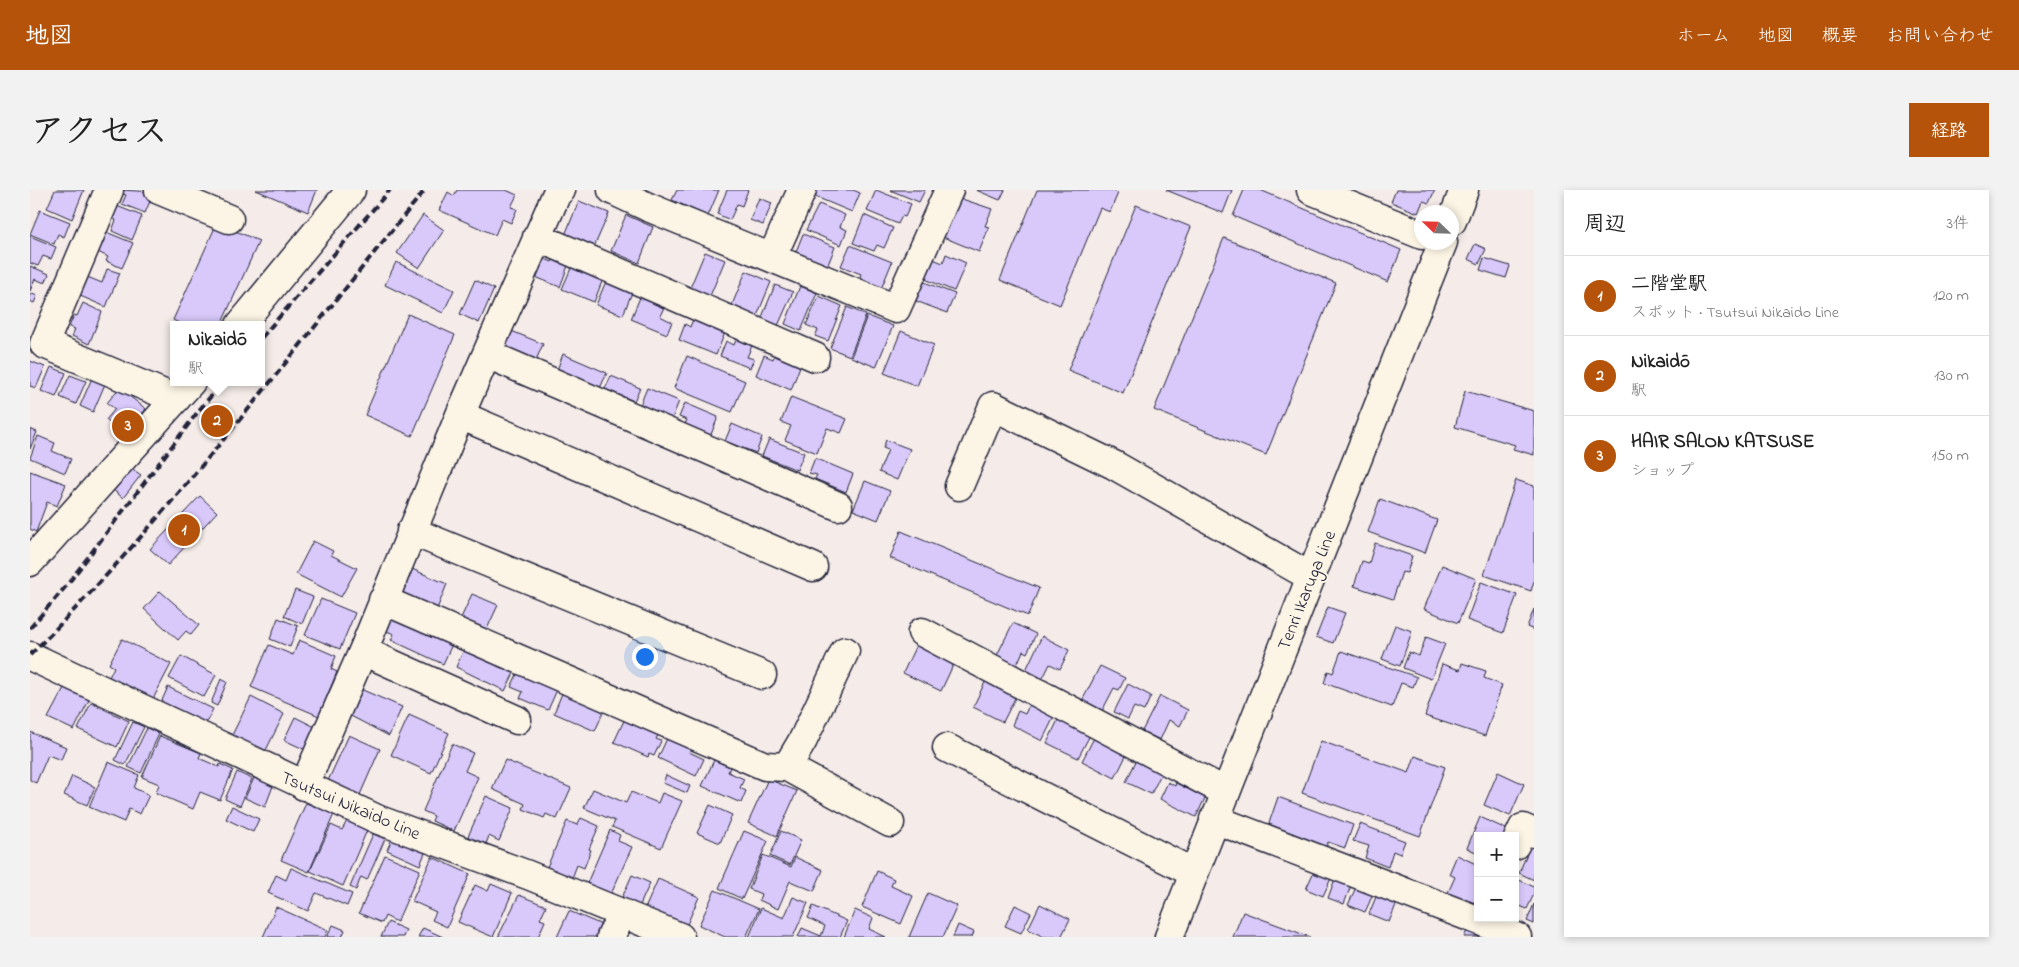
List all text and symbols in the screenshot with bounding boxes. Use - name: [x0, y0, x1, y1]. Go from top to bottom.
- text: 地図: [25, 20, 73, 55]
- text: ホーム: [1677, 24, 1730, 50]
- text: 地図: [1758, 24, 1794, 50]
- text: 概要: [1822, 24, 1858, 50]
- text: お問い合わせ: [1886, 24, 1994, 50]
- button: 経路: [1909, 103, 1989, 157]
- text: アクセス: [30, 108, 168, 159]
- north arrow: [1414, 205, 1459, 250]
- text: 周辺: [1584, 210, 1626, 240]
- text: 3件: [1946, 212, 1969, 236]
- text: 二階堂駅: [1631, 271, 1707, 298]
- text: 1: [1597, 284, 1603, 308]
- text: 120 m: [1933, 284, 1969, 308]
- text: スポット · Tsutsui Nikaido Line: [1631, 301, 1839, 325]
- popup: [170, 321, 265, 386]
- text: Nikaidō: [188, 327, 247, 354]
- text: Nikaidō: [1631, 349, 1690, 376]
- text: 駅: [188, 357, 204, 381]
- text: 2: [1596, 364, 1604, 388]
- text: 130 m: [1934, 364, 1969, 388]
- text: 駅: [1631, 379, 1647, 403]
- pin: 2: [201, 402, 233, 440]
- pin: 3: [112, 407, 144, 445]
- text: HAIR SALON KATSUSE: [1631, 429, 1814, 456]
- text: 3: [1597, 444, 1603, 468]
- text: 150 m: [1931, 444, 1969, 468]
- text: ショップ: [1631, 459, 1694, 483]
- pin: 1: [168, 511, 200, 549]
- street label: Tenri Ikaruga Line: [1272, 526, 1345, 655]
- your location: [632, 644, 658, 670]
- street label: Tsutsui Nikaido Line: [277, 766, 425, 848]
- map controls: [1474, 832, 1519, 922]
- button: +: [1474, 832, 1519, 877]
- button: −: [1474, 877, 1519, 922]

